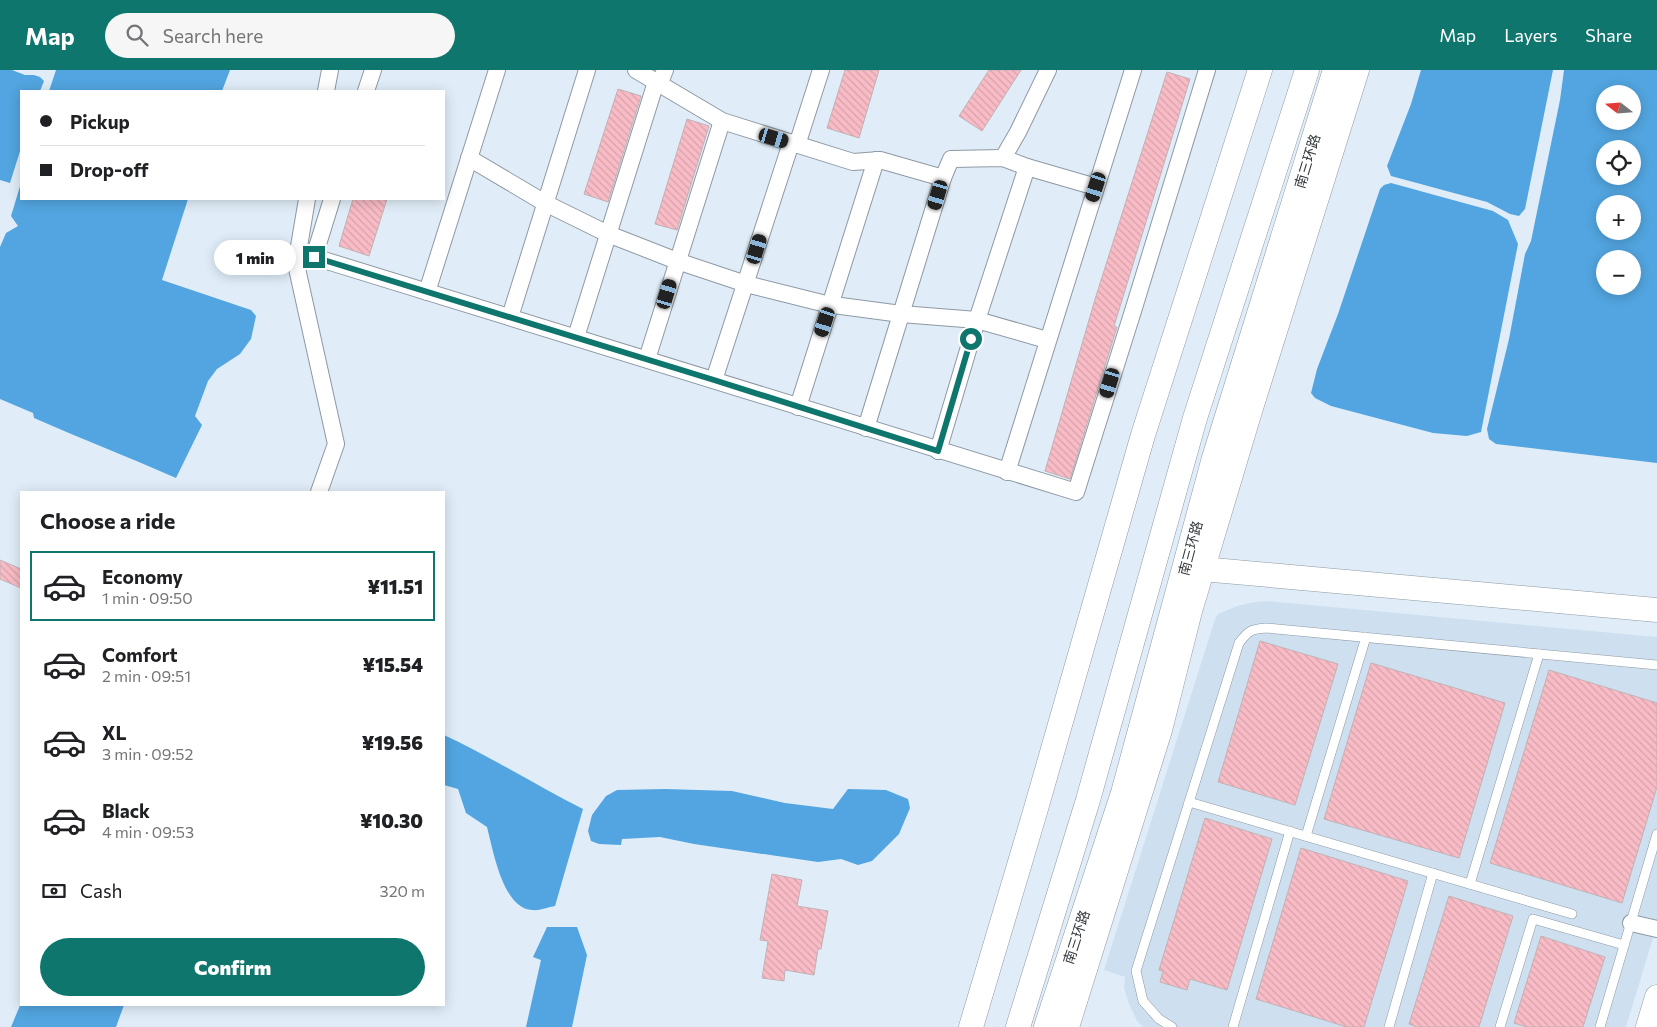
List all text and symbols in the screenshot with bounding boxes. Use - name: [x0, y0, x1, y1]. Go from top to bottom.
- search box: [105, 13, 455, 58]
- text: Map: [25, 21, 75, 50]
- icon: search: [123, 21, 151, 49]
- text: Search here: [163, 24, 263, 47]
- text: Map: [1439, 24, 1476, 46]
- text: Layers: [1504, 24, 1557, 46]
- text: Share: [1585, 24, 1632, 46]
- north arrow: [1596, 85, 1641, 130]
- map controls: [1596, 85, 1641, 295]
- text: Pickup: [70, 110, 130, 133]
- car: [757, 126, 790, 150]
- street label: 南三环路: [1291, 132, 1323, 190]
- button: locate: [1596, 140, 1641, 185]
- text: Drop-off: [70, 158, 149, 181]
- car: [1084, 170, 1107, 204]
- car: [926, 178, 949, 212]
- button: +: [1596, 195, 1641, 240]
- car: [745, 232, 768, 266]
- callout: 1 min: [214, 240, 296, 274]
- route end: [303, 246, 325, 268]
- text: 1 min: [236, 248, 274, 267]
- button: −: [1596, 250, 1641, 295]
- car: [655, 277, 678, 311]
- car: [813, 305, 836, 339]
- route start: [960, 328, 982, 350]
- car: [1098, 366, 1121, 400]
- text: Choose a ride: [40, 507, 175, 534]
- street label: 南三环路: [1175, 519, 1205, 577]
- icon: car: [42, 564, 87, 609]
- text: Economy: [102, 565, 183, 588]
- text: ¥11.51: [367, 575, 423, 598]
- text: 1 min · 09:50: [102, 588, 193, 607]
- icon: car: [42, 642, 87, 687]
- text: Comfort: [102, 643, 178, 666]
- text: ¥15.54: [362, 653, 423, 676]
- text: 2 min · 09:51: [102, 666, 191, 685]
- icon: car: [42, 720, 87, 765]
- text: XL: [102, 721, 127, 744]
- text: ¥19.56: [362, 731, 423, 754]
- text: 3 min · 09:52: [102, 744, 193, 763]
- icon: car: [42, 798, 87, 843]
- text: Black: [102, 799, 150, 822]
- text: ¥10.30: [360, 809, 423, 832]
- text: 4 min · 09:53: [102, 822, 194, 841]
- icon: cash: [40, 877, 68, 905]
- text: Cash: [80, 879, 122, 902]
- text: 320 m: [380, 881, 425, 900]
- street label: 南三环路: [1059, 908, 1093, 966]
- button: Confirm: [40, 938, 425, 996]

